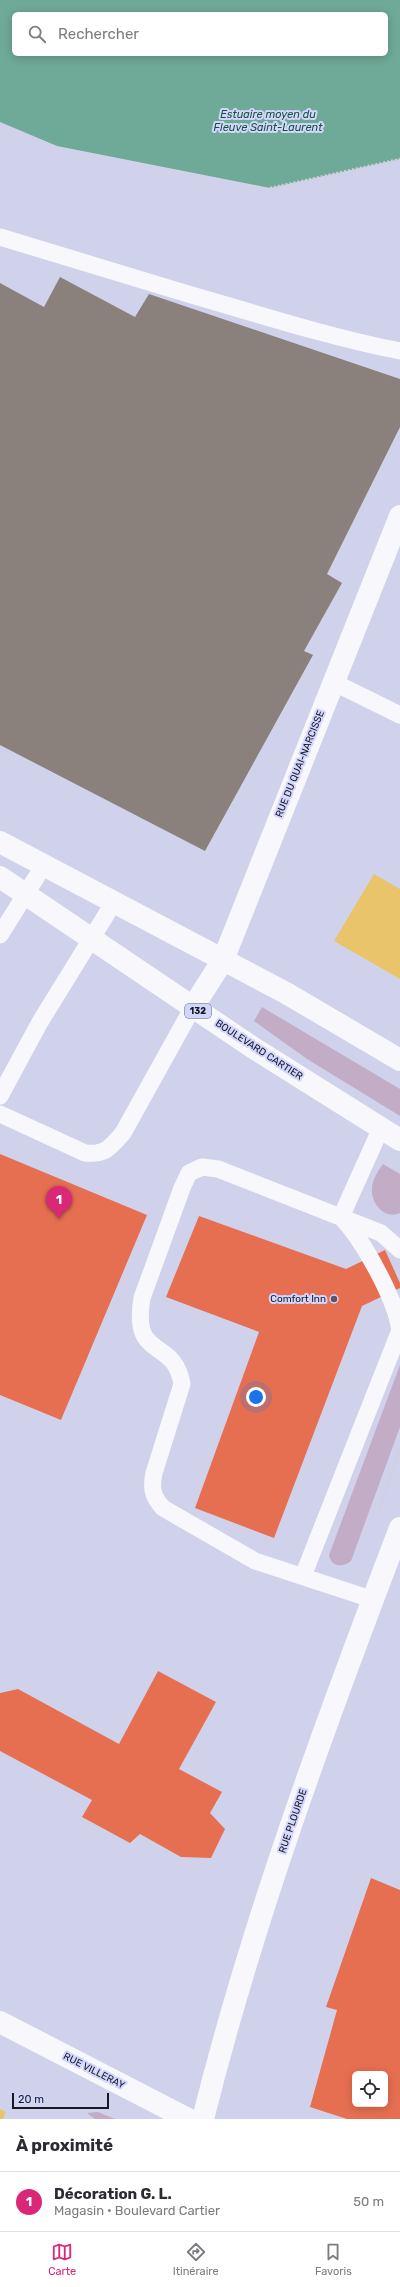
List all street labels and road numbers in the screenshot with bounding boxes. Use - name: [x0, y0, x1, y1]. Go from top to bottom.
- street label: RUE DU QUAI-NARCISSE: [273, 709, 327, 819]
- road number: 132: [185, 1004, 211, 1018]
- street label: BOULEVARD CARTIER: [213, 1017, 305, 1083]
- street label: RUE PLOURDE: [276, 1787, 310, 1855]
- street label: RUE VILLERAY: [61, 2050, 127, 2092]

